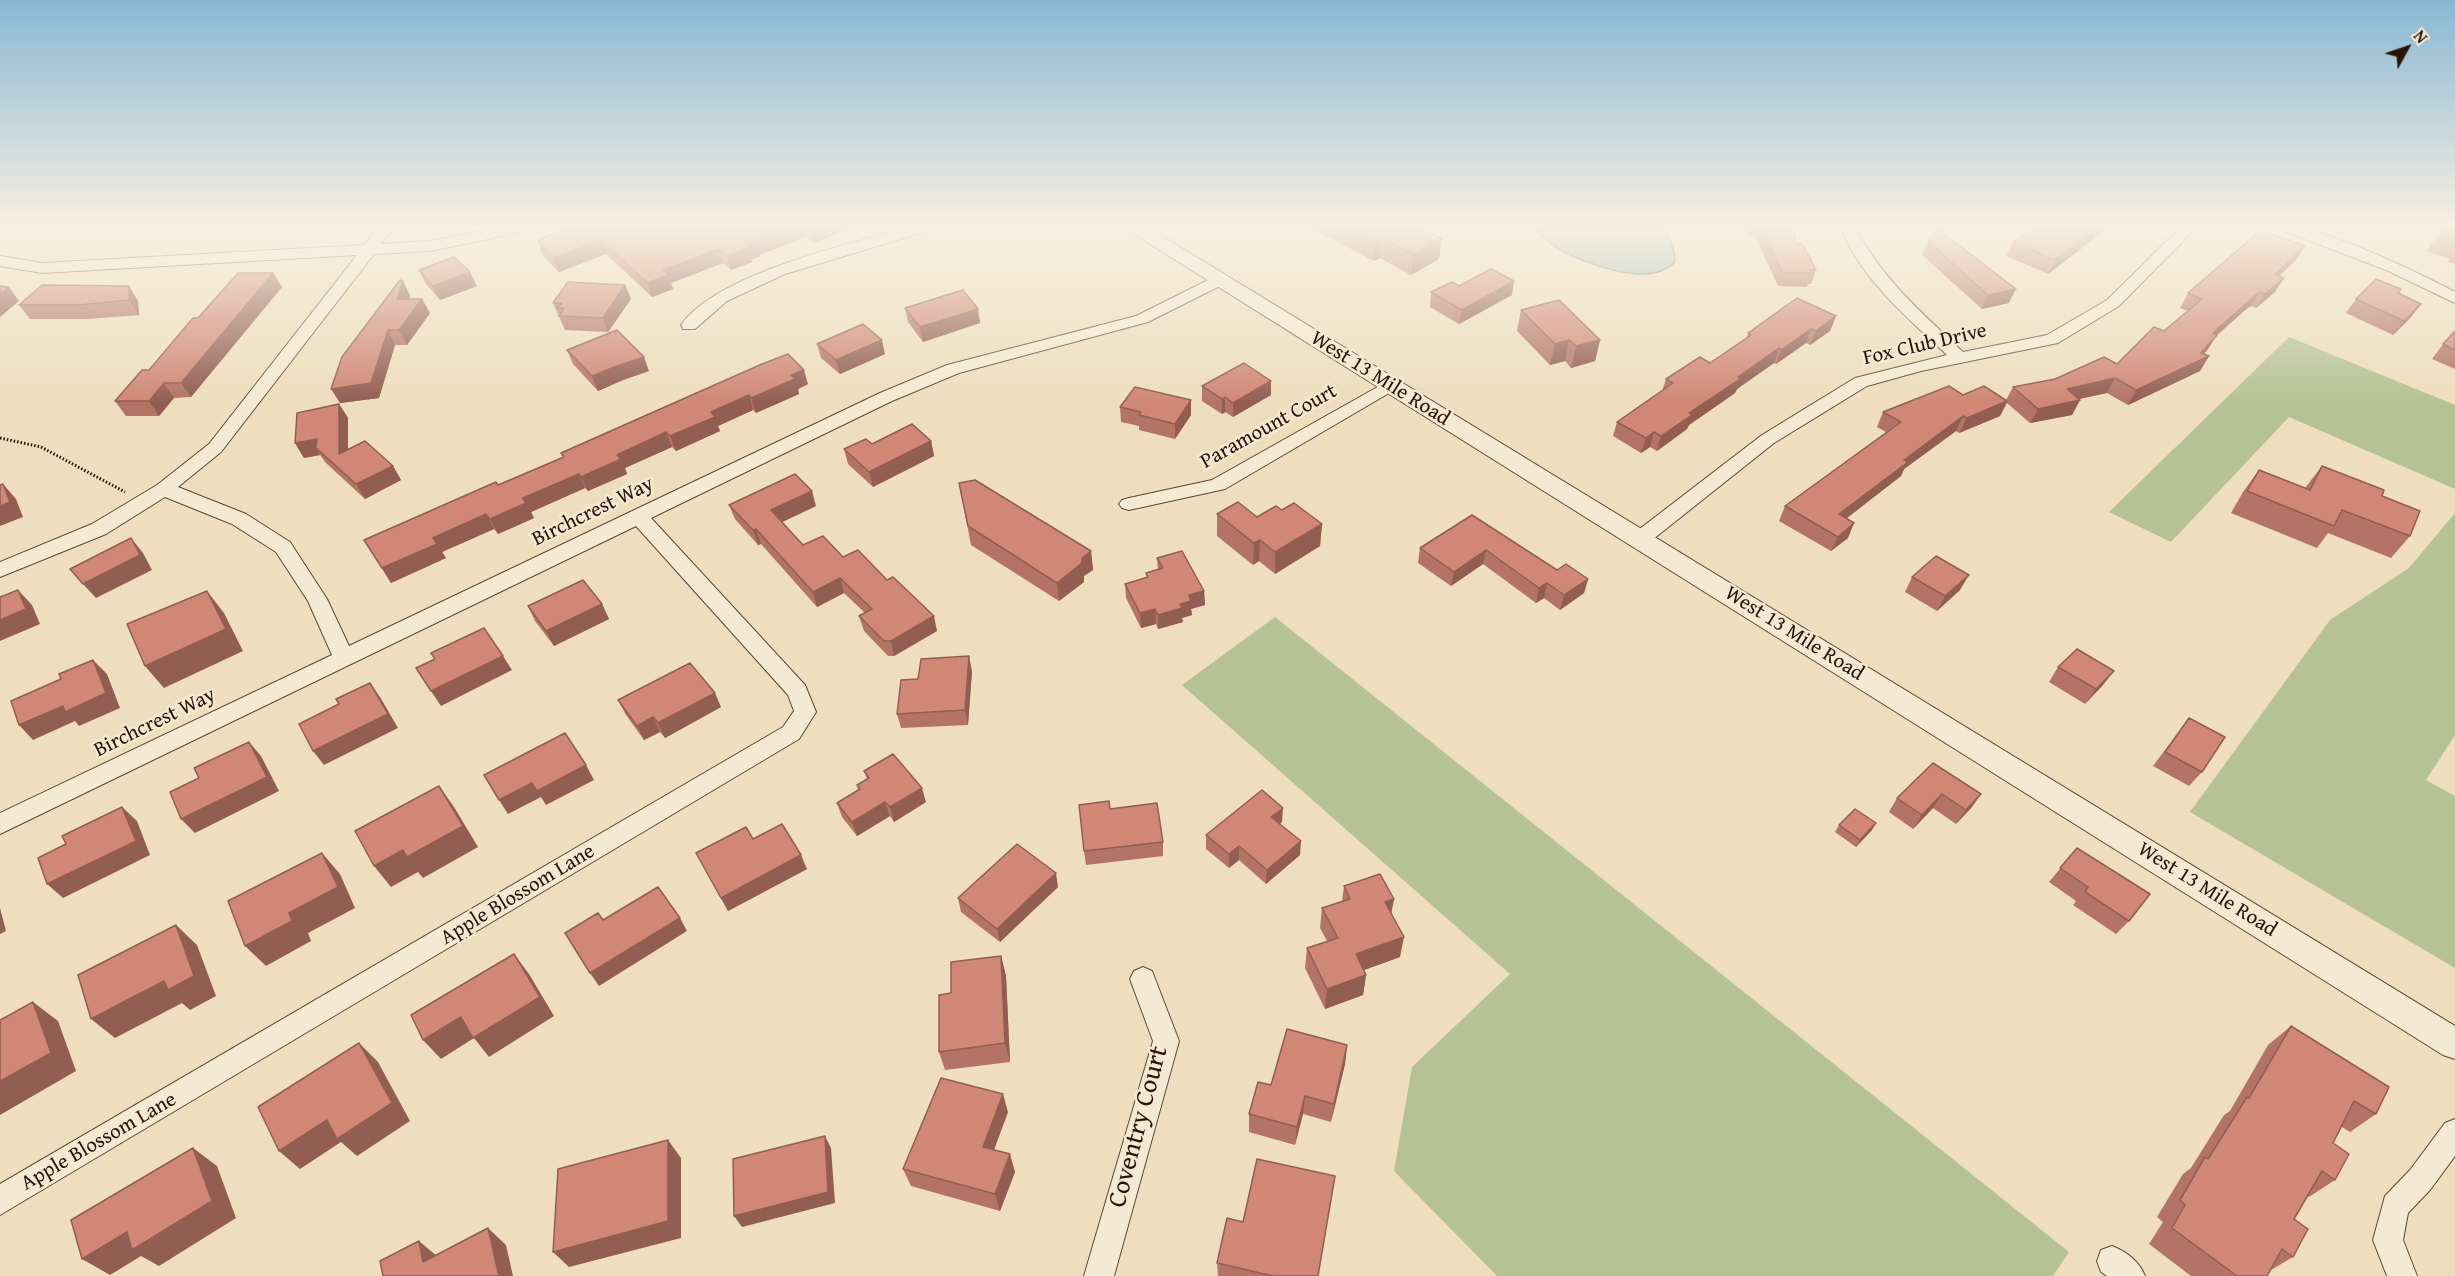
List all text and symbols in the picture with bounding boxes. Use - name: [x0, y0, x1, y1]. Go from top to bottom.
- north arrow: [2377, 18, 2437, 78]
- text: N: [2408, 25, 2433, 48]
- street label: Fox Club Drive: [1861, 319, 1989, 371]
- street label: West 13 Mile Road: [1306, 326, 1454, 432]
- street label: Paramount Court: [1196, 379, 1342, 475]
- street label: Birchcrest Way: [528, 472, 658, 552]
- street label: West 13 Mile Road: [1720, 581, 1868, 687]
- street label: Birchcrest Way: [90, 683, 220, 763]
- street label: West 13 Mile Road: [2133, 837, 2281, 943]
- street label: Apple Blossom Lane: [436, 839, 600, 951]
- street label: Coventry Court: [1102, 1043, 1176, 1211]
- street label: Apple Blossom Lane: [17, 1087, 181, 1197]

